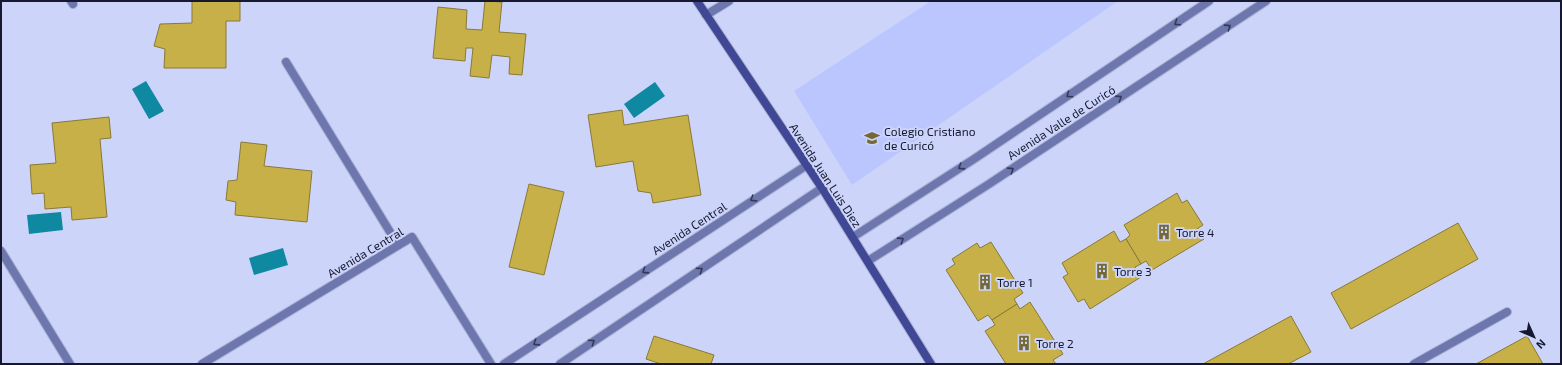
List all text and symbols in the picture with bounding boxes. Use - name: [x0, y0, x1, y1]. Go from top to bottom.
- one-way arrow: [1174, 18, 1181, 26]
- one-way arrow: [1223, 25, 1230, 32]
- street label: Avenida Valle de Curicó: [1005, 82, 1118, 162]
- one-way arrow: [1066, 90, 1073, 98]
- one-way arrow: [1115, 96, 1122, 103]
- street label: Avenida Juan Luis Diez: [787, 120, 865, 230]
- place label: Colegio Cristiano de Curicó: [884, 124, 976, 152]
- school or university icon: Colegio Cristiano de Curicó: [863, 129, 881, 147]
- one-way arrow: [958, 163, 965, 170]
- one-way arrow: [1007, 167, 1014, 175]
- one-way arrow: [751, 195, 758, 202]
- street label: Avenida Central: [649, 199, 729, 257]
- building icon: Torre 4: [1155, 223, 1173, 241]
- street label: Avenida Central: [325, 224, 406, 280]
- place label: Torre 4: [1176, 225, 1214, 239]
- one-way arrow: [897, 238, 904, 245]
- building icon: Torre 3: [1093, 262, 1111, 280]
- place label: Torre 3: [1114, 264, 1152, 278]
- one-way arrow: [642, 266, 649, 274]
- one-way arrow: [696, 267, 703, 275]
- building icon: Torre 1: [976, 273, 994, 291]
- place label: Torre 1: [997, 275, 1033, 289]
- north arrow: [1514, 317, 1554, 357]
- building icon: Torre 2: [1015, 334, 1033, 352]
- place label: Torre 2: [1036, 336, 1074, 350]
- text: N: [1534, 337, 1549, 352]
- one-way arrow: [534, 338, 541, 345]
- one-way arrow: [588, 339, 595, 347]

